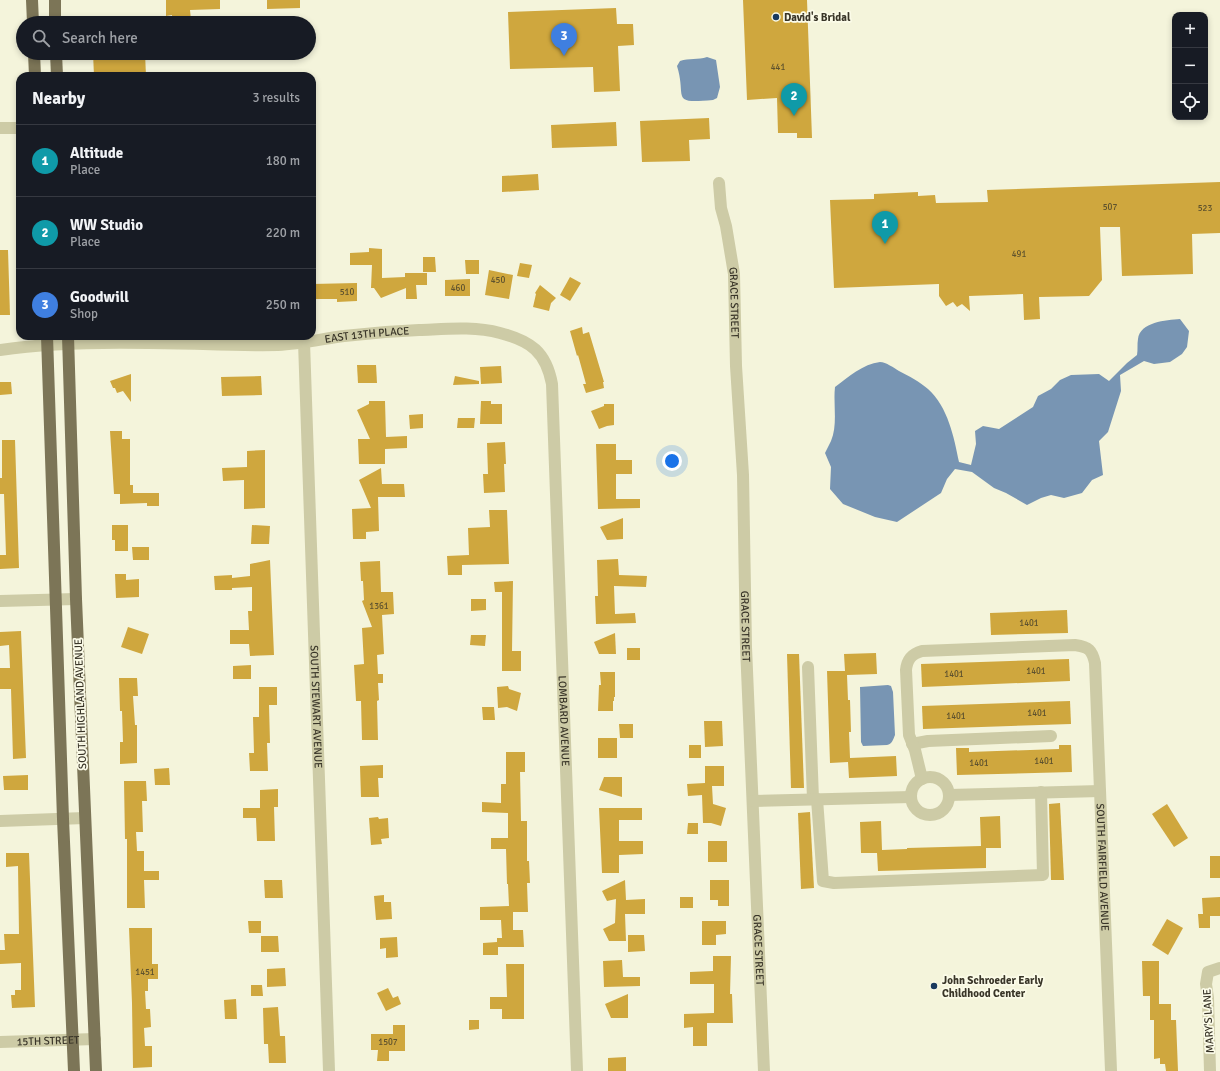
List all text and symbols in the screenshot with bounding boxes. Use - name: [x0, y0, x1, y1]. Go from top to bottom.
- place label: David's Bridal: [784, 11, 851, 24]
- marker: David's Bridal: [771, 12, 781, 22]
- map controls: [1172, 12, 1208, 120]
- button: +: [1172, 12, 1208, 48]
- search box: [16, 16, 316, 60]
- pin: 3: [551, 23, 577, 56]
- icon: search: [30, 27, 52, 49]
- text: Search here: [62, 29, 138, 47]
- button: −: [1172, 48, 1208, 84]
- house number: 441: [771, 62, 785, 73]
- pin: 2: [781, 83, 807, 116]
- button: locate: [1172, 84, 1208, 120]
- text: Nearby: [32, 88, 85, 109]
- text: 3 results: [252, 90, 300, 106]
- text: Altitude: [70, 144, 123, 162]
- text: 1: [41, 153, 49, 169]
- text: 180 m: [266, 153, 300, 169]
- text: Place: [70, 162, 100, 178]
- house number: 507: [1103, 202, 1117, 213]
- house number: 523: [1198, 203, 1212, 214]
- pin: 1: [872, 211, 898, 244]
- text: WW Studio: [70, 216, 143, 234]
- text: 2: [41, 225, 49, 241]
- text: 220 m: [266, 225, 300, 241]
- text: Place: [70, 234, 100, 250]
- house number: 491: [1012, 249, 1026, 260]
- street label: GRACE STREET: [726, 266, 741, 339]
- house number: 450: [491, 275, 505, 286]
- house number: 460: [451, 283, 465, 294]
- house number: 510: [340, 287, 354, 298]
- text: Goodwill: [70, 288, 129, 306]
- text: 3: [41, 297, 49, 313]
- text: 250 m: [266, 297, 300, 313]
- text: Shop: [70, 306, 98, 322]
- street label: EAST 13TH PLACE: [324, 324, 410, 346]
- your location: [662, 451, 682, 471]
- street label: GRACE STREET: [738, 591, 753, 663]
- house number: 1361: [369, 601, 389, 612]
- house number: 1401: [1019, 618, 1039, 629]
- street label: SOUTH HIGHLAND AVENUE: [72, 639, 89, 769]
- street label: SOUTH STEWART AVENUE: [307, 645, 325, 769]
- house number: 1401: [1026, 666, 1046, 677]
- house number: 1401: [944, 669, 964, 680]
- street label: LOMBARD AVENUE: [556, 675, 572, 767]
- house number: 1401: [1027, 708, 1047, 719]
- house number: 1401: [946, 711, 966, 722]
- house number: 1401: [1034, 756, 1054, 767]
- house number: 1401: [969, 758, 989, 769]
- street label: SOUTH FAIRFIELD AVENUE: [1094, 803, 1112, 931]
- street label: GRACE STREET: [750, 914, 766, 987]
- house number: 1451: [135, 967, 155, 978]
- place label: John Schroeder Early Childhood Center: [942, 974, 1044, 1000]
- marker: John Schroeder Early Childhood Center: [929, 981, 939, 991]
- street label: MARY'S LANE: [1200, 989, 1217, 1053]
- street label: 15TH STREET: [16, 1033, 80, 1048]
- house number: 1507: [378, 1037, 398, 1048]

